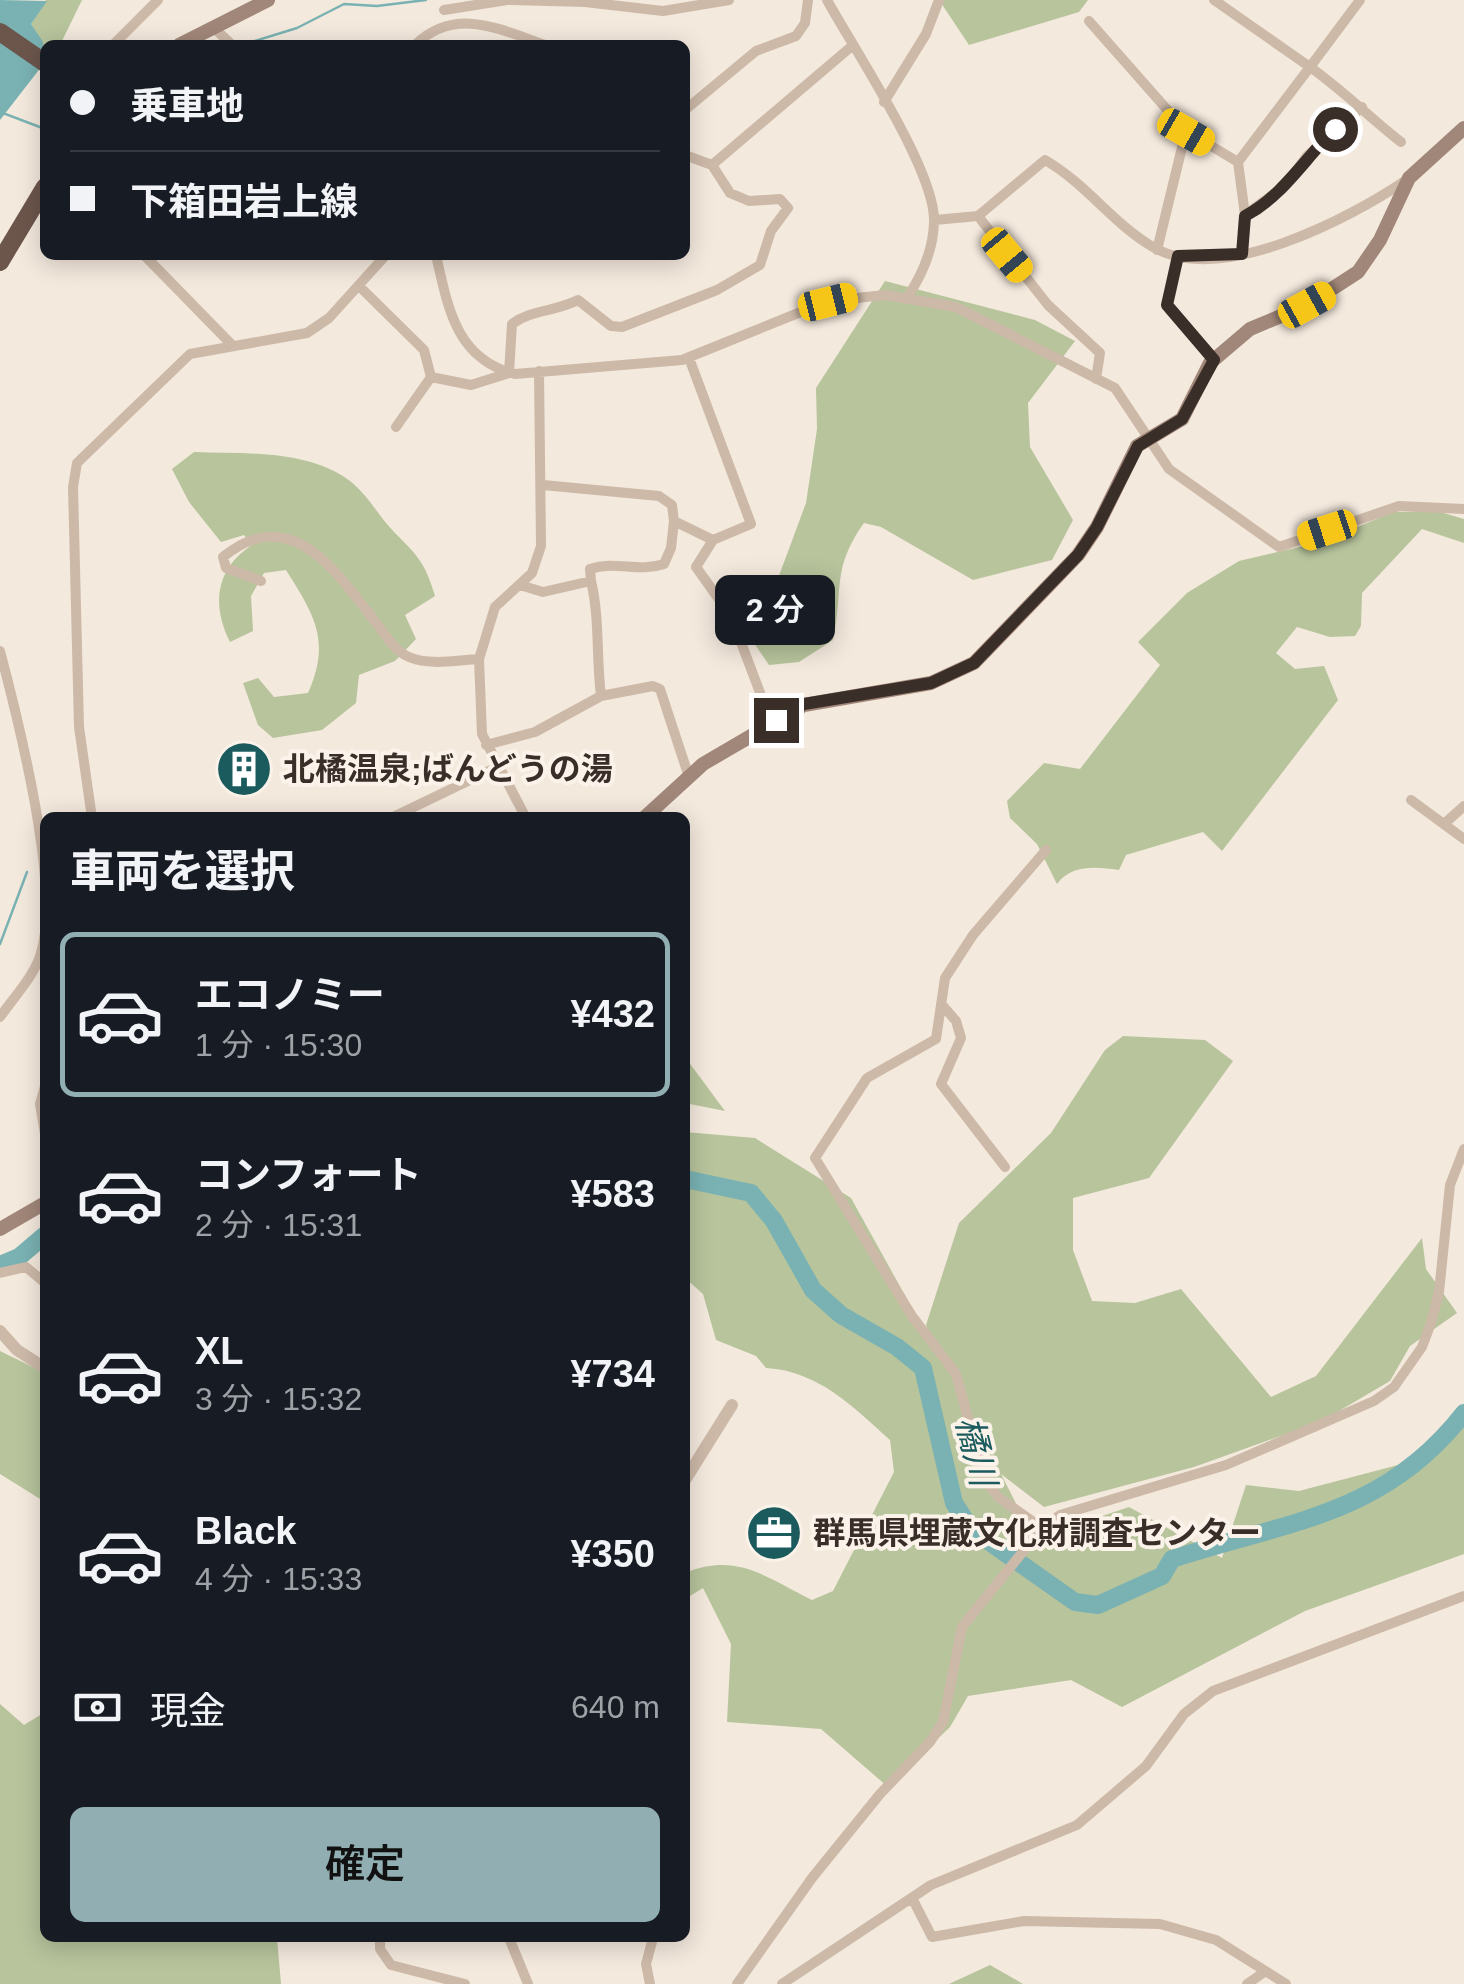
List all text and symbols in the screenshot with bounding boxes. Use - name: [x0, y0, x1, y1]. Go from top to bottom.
- text: 乗車地: [130, 85, 244, 127]
- car: [1153, 104, 1219, 160]
- route start: [1313, 107, 1358, 152]
- text: 下箱田岩上線: [130, 181, 358, 223]
- car: [976, 222, 1038, 288]
- car: [1273, 277, 1341, 333]
- car: [795, 280, 861, 324]
- car: [1294, 506, 1360, 554]
- callout: 2 分: [716, 575, 836, 645]
- text: 2 分: [746, 592, 804, 628]
- route end: [754, 698, 799, 743]
- building icon: 北橘温泉;ばんどうの湯: [214, 739, 274, 799]
- place label: 北橘温泉;ばんどうの湯: [283, 751, 613, 787]
- text: 車両を選択: [70, 846, 295, 897]
- icon: car: [75, 970, 165, 1060]
- text: エコノミー: [195, 974, 385, 1016]
- text: ¥432: [570, 993, 655, 1035]
- text: 1 分 · 15:30: [195, 1027, 362, 1063]
- icon: car: [75, 1150, 165, 1240]
- text: コンフォート: [195, 1154, 422, 1196]
- text: ¥583: [570, 1173, 655, 1215]
- text: 2 分 · 15:31: [195, 1207, 362, 1243]
- icon: car: [75, 1330, 165, 1420]
- text: XL: [195, 1330, 244, 1372]
- text: ¥734: [570, 1353, 655, 1395]
- text: 3 分 · 15:32: [195, 1381, 362, 1417]
- water label: 橘川: [949, 1412, 1005, 1493]
- office icon: 群馬県埋蔵文化財調査センター: [744, 1503, 804, 1563]
- icon: car: [75, 1510, 165, 1600]
- text: Black: [195, 1510, 296, 1552]
- place label: 群馬県埋蔵文化財調査センター: [813, 1515, 1261, 1551]
- text: ¥350: [570, 1533, 655, 1575]
- text: 4 分 · 15:33: [195, 1561, 362, 1597]
- icon: cash: [70, 1680, 125, 1735]
- text: 640 m: [571, 1689, 660, 1725]
- text: 現金: [150, 1690, 226, 1732]
- button: 確定: [70, 1807, 660, 1922]

